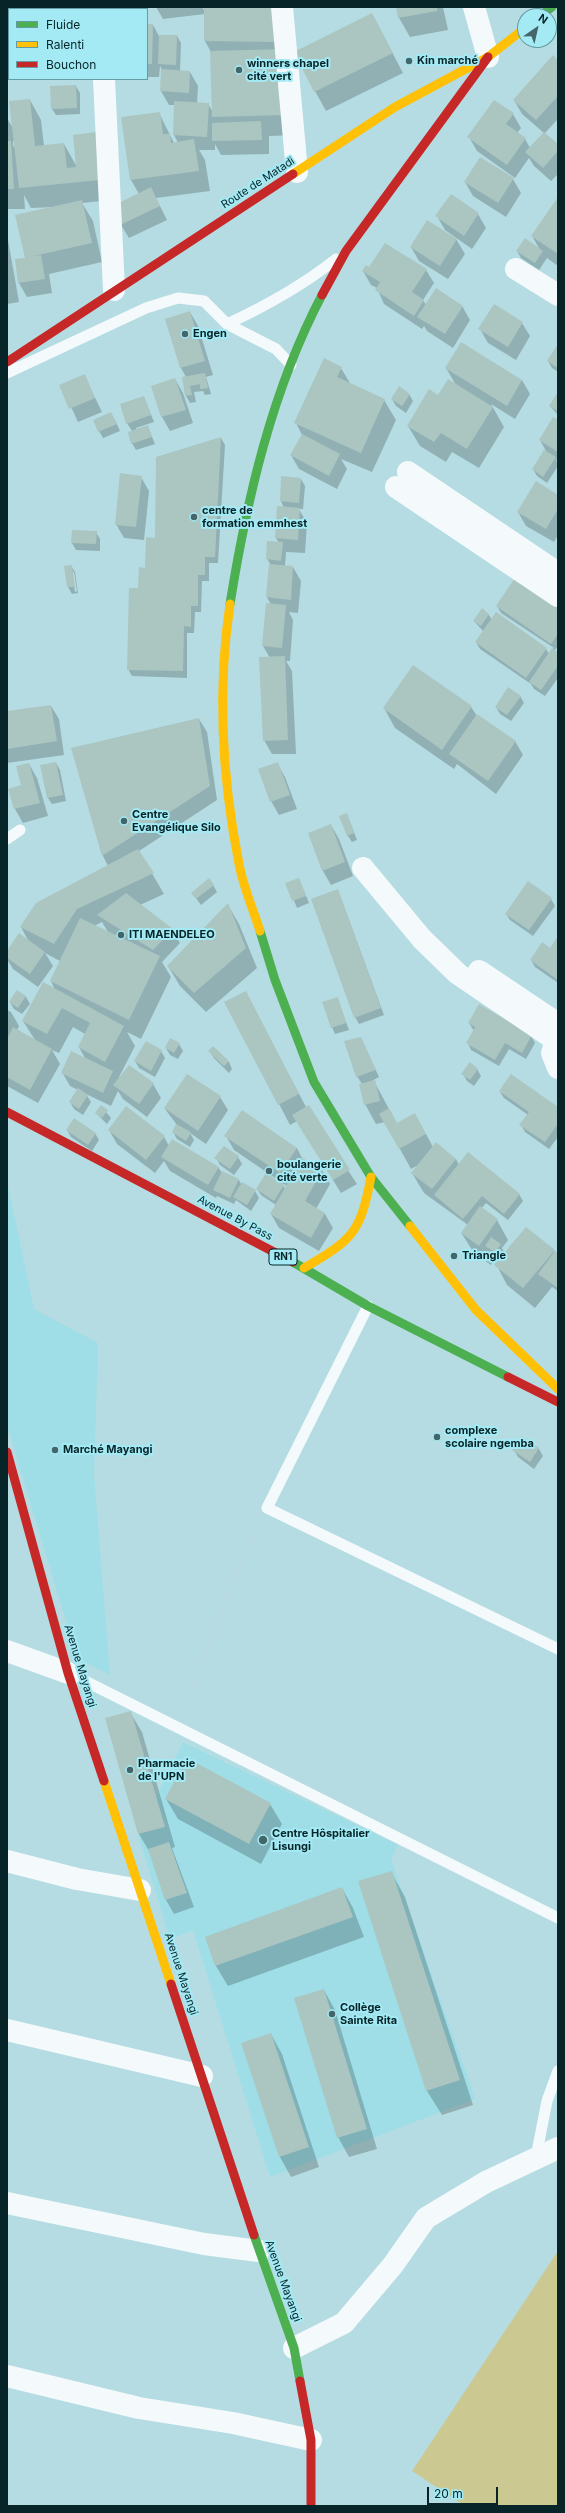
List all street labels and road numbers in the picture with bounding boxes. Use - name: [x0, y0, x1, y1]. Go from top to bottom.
- street label: Route de Matadi: [219, 154, 297, 212]
- street label: Avenue By Pass: [195, 1193, 275, 1243]
- road number: RN1: [269, 1249, 297, 1265]
- street label: Avenue Mayangi: [61, 1623, 99, 1709]
- street label: Avenue Mayangi: [161, 1931, 201, 2017]
- street label: Avenue Mayangi: [262, 2238, 304, 2324]

